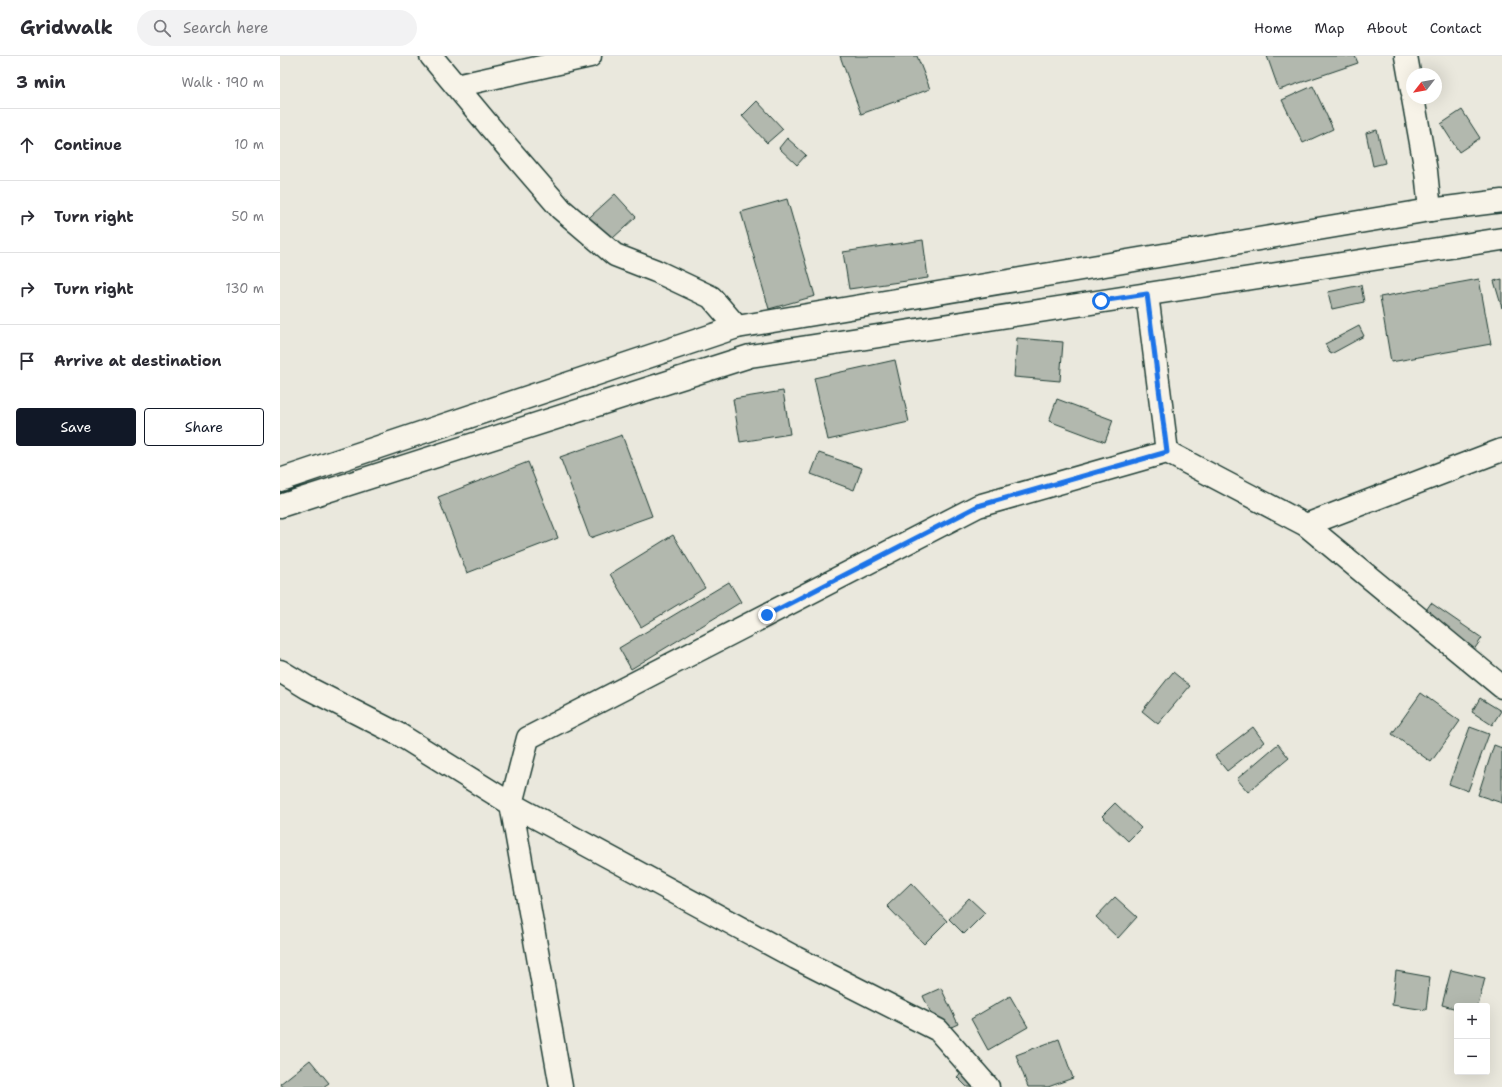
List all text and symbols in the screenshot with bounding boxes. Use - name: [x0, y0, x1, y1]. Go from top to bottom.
- search box: [137, 10, 417, 46]
- text: Gridwalk: [20, 15, 113, 40]
- icon: search: [151, 17, 173, 39]
- text: Search here: [183, 18, 269, 38]
- text: Home: [1254, 19, 1293, 37]
- text: Map: [1315, 19, 1345, 37]
- text: About: [1367, 19, 1408, 37]
- text: Contact: [1430, 19, 1482, 37]
- north arrow: [1406, 68, 1442, 104]
- text: 3 min: [16, 71, 66, 93]
- text: Walk · 190 m: [182, 74, 264, 91]
- icon: ahead: [16, 134, 38, 156]
- text: Continue: [54, 135, 122, 155]
- text: 10 m: [234, 136, 264, 153]
- icon: right: [16, 206, 38, 228]
- text: Turn right: [54, 207, 134, 227]
- text: 50 m: [231, 208, 264, 225]
- icon: right: [16, 278, 38, 300]
- text: Turn right: [54, 279, 134, 299]
- text: 130 m: [226, 280, 264, 297]
- route start: [1092, 292, 1110, 310]
- icon: arrive: [16, 350, 38, 372]
- text: Arrive at destination: [54, 351, 222, 371]
- button: Save: [16, 408, 136, 446]
- button: Share: [144, 408, 264, 446]
- route end: [758, 606, 776, 624]
- map controls: [1454, 1003, 1490, 1075]
- button: +: [1454, 1003, 1490, 1039]
- button: −: [1454, 1039, 1490, 1075]

